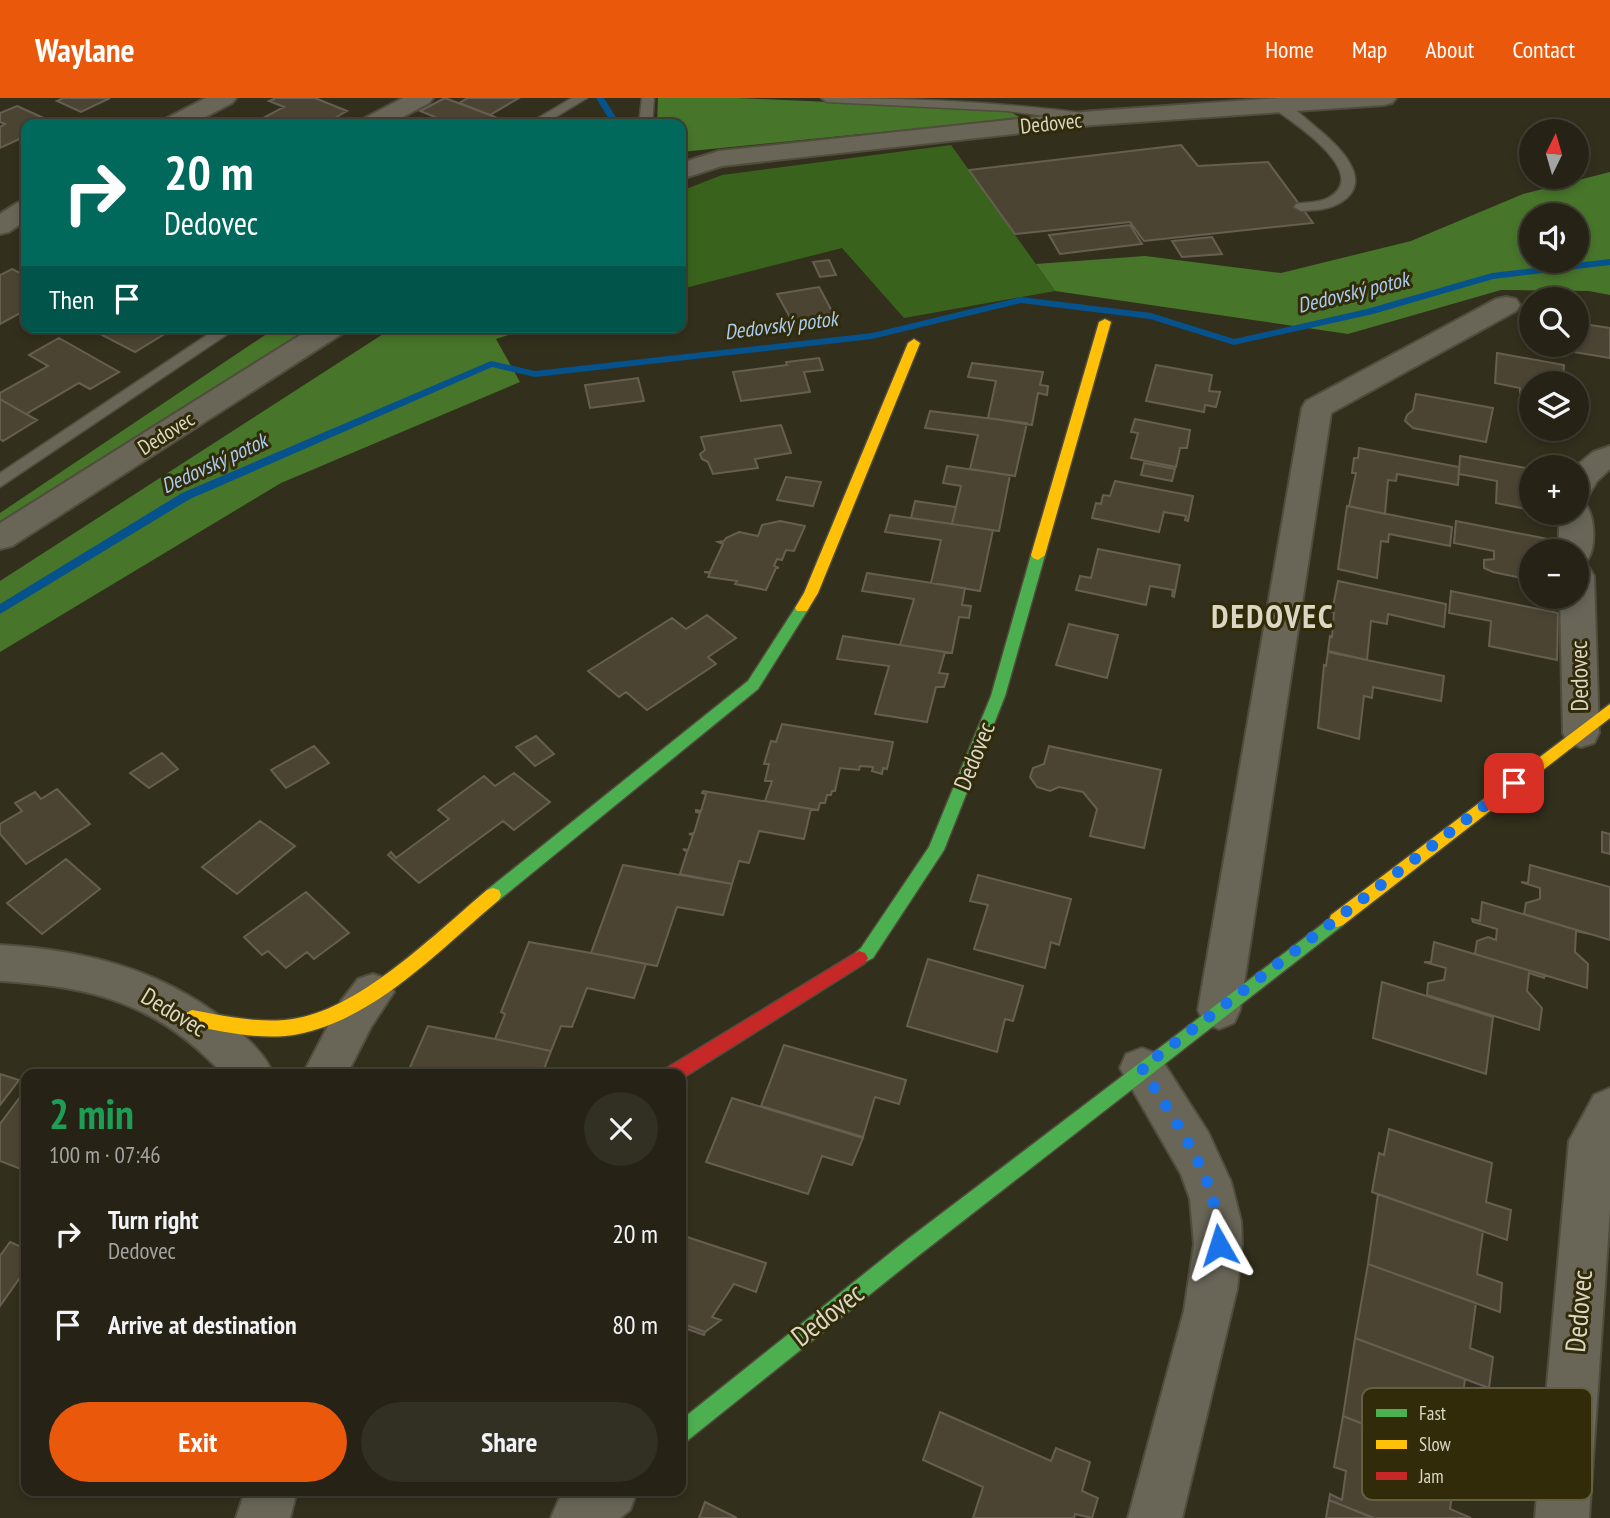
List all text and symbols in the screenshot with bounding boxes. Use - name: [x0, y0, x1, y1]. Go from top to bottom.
- text: Waylane: [35, 28, 135, 71]
- text: Home: [1265, 34, 1314, 65]
- text: Map: [1352, 34, 1387, 65]
- text: About: [1425, 34, 1474, 65]
- text: Contact: [1512, 34, 1575, 65]
- street label: Dedovec: [1019, 106, 1084, 140]
- north arrow: [1519, 119, 1589, 189]
- map controls: [1519, 119, 1589, 609]
- text: 20 m: [164, 140, 253, 204]
- icon: right: [49, 147, 140, 238]
- text: Dedovec: [164, 202, 258, 244]
- button: sound: [1519, 203, 1589, 273]
- water label: Dedovský potok: [1295, 264, 1414, 319]
- icon: arrive: [108, 280, 146, 318]
- text: Then: [49, 283, 94, 316]
- button: search: [1519, 287, 1589, 357]
- water label: Dedovský potok: [723, 304, 842, 345]
- button: layers: [1519, 371, 1589, 441]
- street label: Dedovec: [133, 405, 200, 461]
- water label: Dedovský potok: [157, 426, 274, 499]
- button: +: [1519, 455, 1589, 525]
- button: −: [1519, 539, 1589, 609]
- district label: DEDOVEC: [1211, 595, 1335, 637]
- street label: Dedovec: [1563, 640, 1595, 712]
- street label: Dedovec: [946, 717, 1002, 795]
- pin: [1484, 753, 1544, 813]
- icon: arrive: [1495, 764, 1533, 802]
- street label: Dedovec: [136, 981, 213, 1044]
- text: 2 min: [49, 1086, 134, 1141]
- button: close: [584, 1092, 658, 1166]
- text: 100 m · 07:46: [49, 1140, 161, 1169]
- text: Turn right: [108, 1203, 199, 1236]
- position arrow: [1182, 1208, 1256, 1282]
- icon: right: [49, 1215, 87, 1253]
- text: 20 m: [612, 1217, 658, 1250]
- text: Dedovec: [108, 1236, 176, 1265]
- street label: Dedovec: [1556, 1268, 1600, 1354]
- street label: Dedovec: [783, 1274, 871, 1354]
- icon: arrive: [49, 1306, 87, 1344]
- text: Arrive at destination: [108, 1308, 297, 1341]
- text: 80 m: [612, 1308, 658, 1341]
- legend: [1362, 1388, 1592, 1500]
- text: Fast: [1419, 1401, 1447, 1425]
- button: Exit: [49, 1402, 347, 1482]
- button: Share: [361, 1402, 658, 1482]
- text: Slow: [1419, 1432, 1452, 1456]
- text: Jam: [1418, 1464, 1444, 1488]

